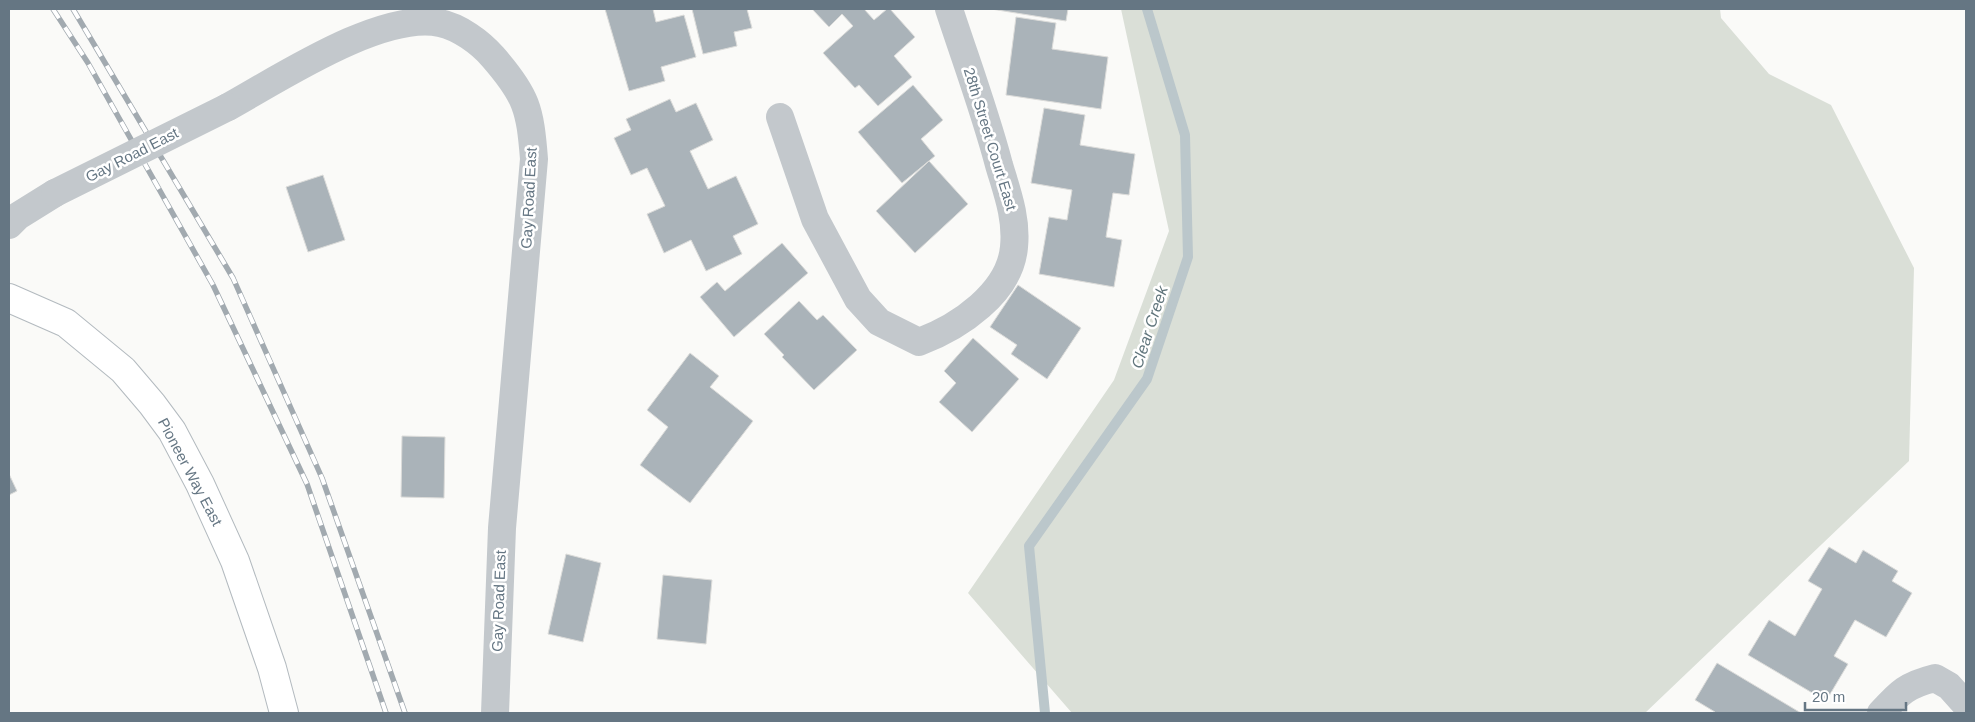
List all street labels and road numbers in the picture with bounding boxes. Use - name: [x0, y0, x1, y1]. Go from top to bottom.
- street label: 28th Street Court East: [961, 65, 1021, 213]
- street label: Gay Road East: [83, 124, 182, 185]
- street label: Gay Road East: [517, 146, 540, 249]
- street label: Pioneer Way East: [155, 415, 226, 529]
- street label: Gay Road East: [488, 549, 509, 652]

